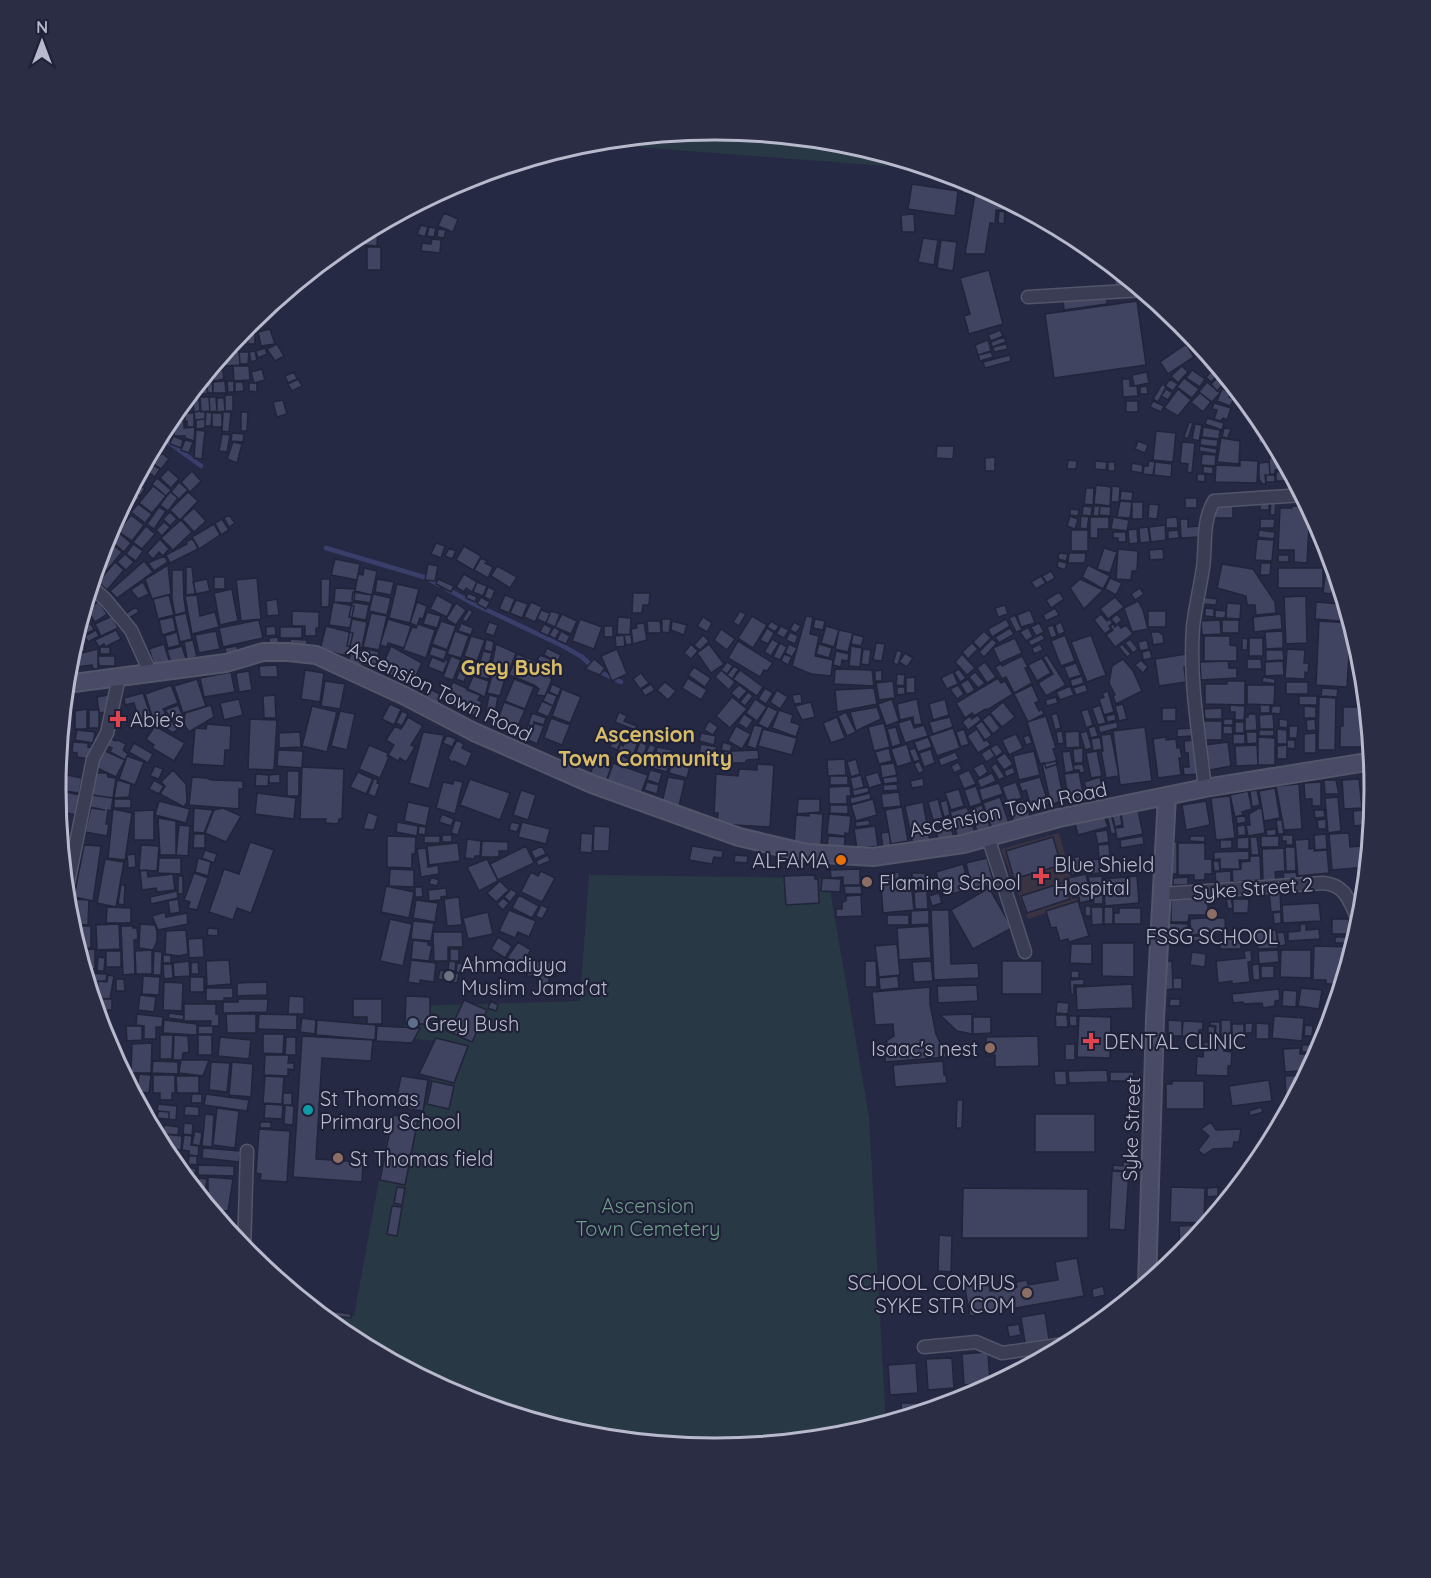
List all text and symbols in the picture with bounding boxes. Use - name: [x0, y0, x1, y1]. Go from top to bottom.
- north arrow: [12, 12, 72, 72]
- text: N: [36, 17, 48, 37]
- street label: Ascension Town Road: [344, 636, 536, 746]
- district label: Grey Bush: [461, 654, 563, 680]
- place label: Abie's: [130, 707, 184, 732]
- marker: Abie's: [111, 712, 125, 726]
- district label: Ascension Town Community: [558, 721, 732, 771]
- street label: Ascension Town Road: [907, 776, 1109, 842]
- place label: ALFAMA: [752, 848, 829, 873]
- place label: Blue Shield Hospital: [1054, 852, 1154, 900]
- marker: ALFAMA: [834, 853, 848, 867]
- marker: Blue Shield Hospital: [1032, 867, 1050, 885]
- place label: Flaming School: [879, 870, 1021, 895]
- street label: Syke Street 2: [1192, 871, 1314, 905]
- marker: Flaming School: [860, 875, 874, 889]
- marker: FSSG SCHOOL: [1205, 907, 1219, 921]
- place label: FSSG SCHOOL: [1145, 924, 1279, 949]
- place label: Ahmadiyya Muslim Jama'at: [461, 952, 608, 1000]
- marker: Ahmadiyya Muslim Jama'at: [442, 969, 456, 983]
- place label: Grey Bush: [425, 1011, 519, 1036]
- marker: Grey Bush: [406, 1016, 420, 1030]
- place label: DENTAL CLINIC: [1104, 1029, 1246, 1054]
- marker: DENTAL CLINIC: [1082, 1032, 1100, 1050]
- place label: Isaac's nest: [871, 1036, 978, 1061]
- marker: Isaac's nest: [983, 1041, 997, 1055]
- street label: Syke Street: [1117, 1076, 1145, 1182]
- place label: St Thomas Primary School: [320, 1086, 461, 1134]
- marker: St Thomas Primary School: [301, 1103, 315, 1117]
- place label: St Thomas field: [350, 1146, 493, 1171]
- marker: St Thomas field: [331, 1151, 345, 1165]
- park label: Ascension Town Cemetery: [576, 1193, 720, 1241]
- place label: SCHOOL COMPUS SYKE STR COM: [847, 1270, 1015, 1318]
- marker: SCHOOL COMPUS SYKE STR COM: [1020, 1286, 1034, 1300]

